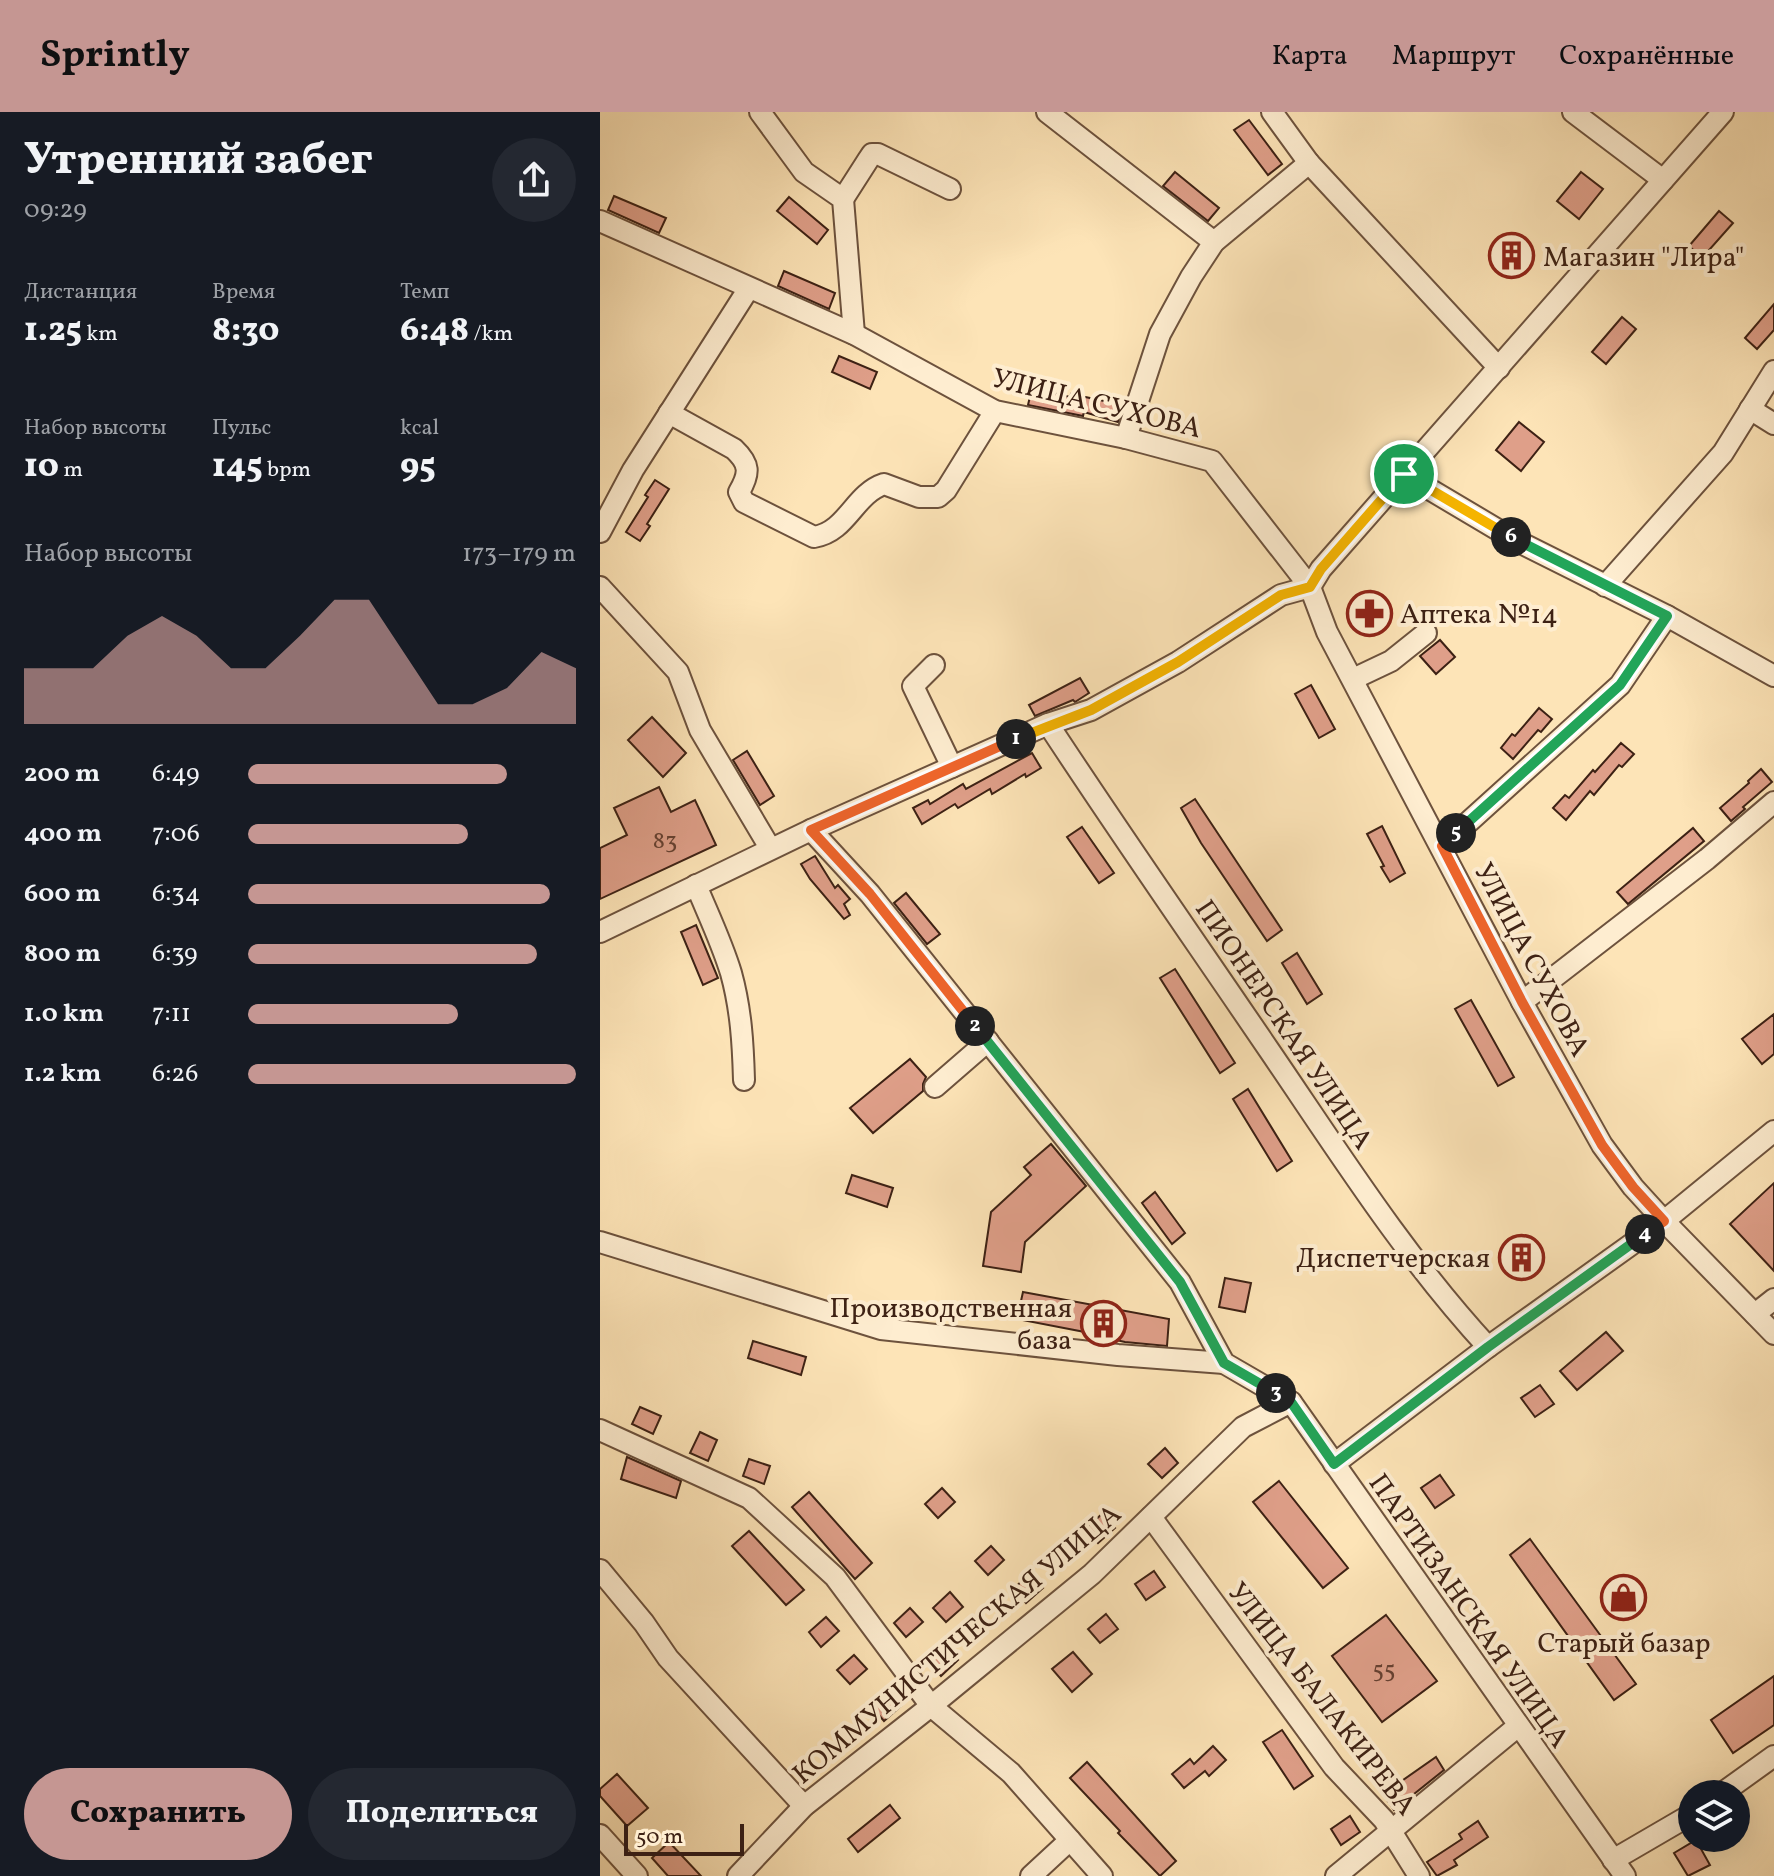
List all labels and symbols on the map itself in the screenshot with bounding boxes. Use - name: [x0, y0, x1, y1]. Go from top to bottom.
- building icon: Магазин "Лира": [1488, 232, 1536, 280]
- place label: Магазин "Лира": [1543, 239, 1744, 278]
- street label: УЛИЦА СУХОВА: [988, 360, 1205, 449]
- pin: [1370, 440, 1438, 508]
- pin: 6: [1491, 517, 1531, 557]
- pharmacy icon: Аптека №14: [1345, 589, 1393, 637]
- place label: Аптека №14: [1400, 596, 1558, 635]
- pin: 1: [996, 719, 1036, 759]
- pin: 5: [1436, 813, 1476, 853]
- house number: 83: [653, 825, 677, 859]
- street label: УЛИЦА СУХОВА: [1463, 856, 1598, 1064]
- street label: ПИОНЕРСКАЯ УЛИЦА: [1185, 893, 1381, 1158]
- pin: 2: [955, 1006, 995, 1046]
- pin: 4: [1625, 1214, 1665, 1254]
- building icon: Диспетчерская: [1497, 1233, 1545, 1281]
- place label: Диспетчерская: [1296, 1240, 1490, 1279]
- place label: Производственная база: [829, 1290, 1072, 1361]
- building icon: Производственная база: [1079, 1299, 1127, 1347]
- pin: 3: [1256, 1373, 1296, 1413]
- street label: ПАРТИЗАНСКАЯ УЛИЦА: [1358, 1466, 1578, 1757]
- street label: КОММУНИСТИЧЕСКАЯ УЛИЦА: [785, 1495, 1131, 1794]
- shop icon: Старый базар: [1600, 1574, 1648, 1622]
- street label: УЛИЦА БАЛАКИРЕВА: [1217, 1575, 1425, 1825]
- place label: Старый базар: [1538, 1625, 1710, 1664]
- house number: 55: [1372, 1654, 1396, 1688]
- scale bar: [624, 1820, 744, 1856]

